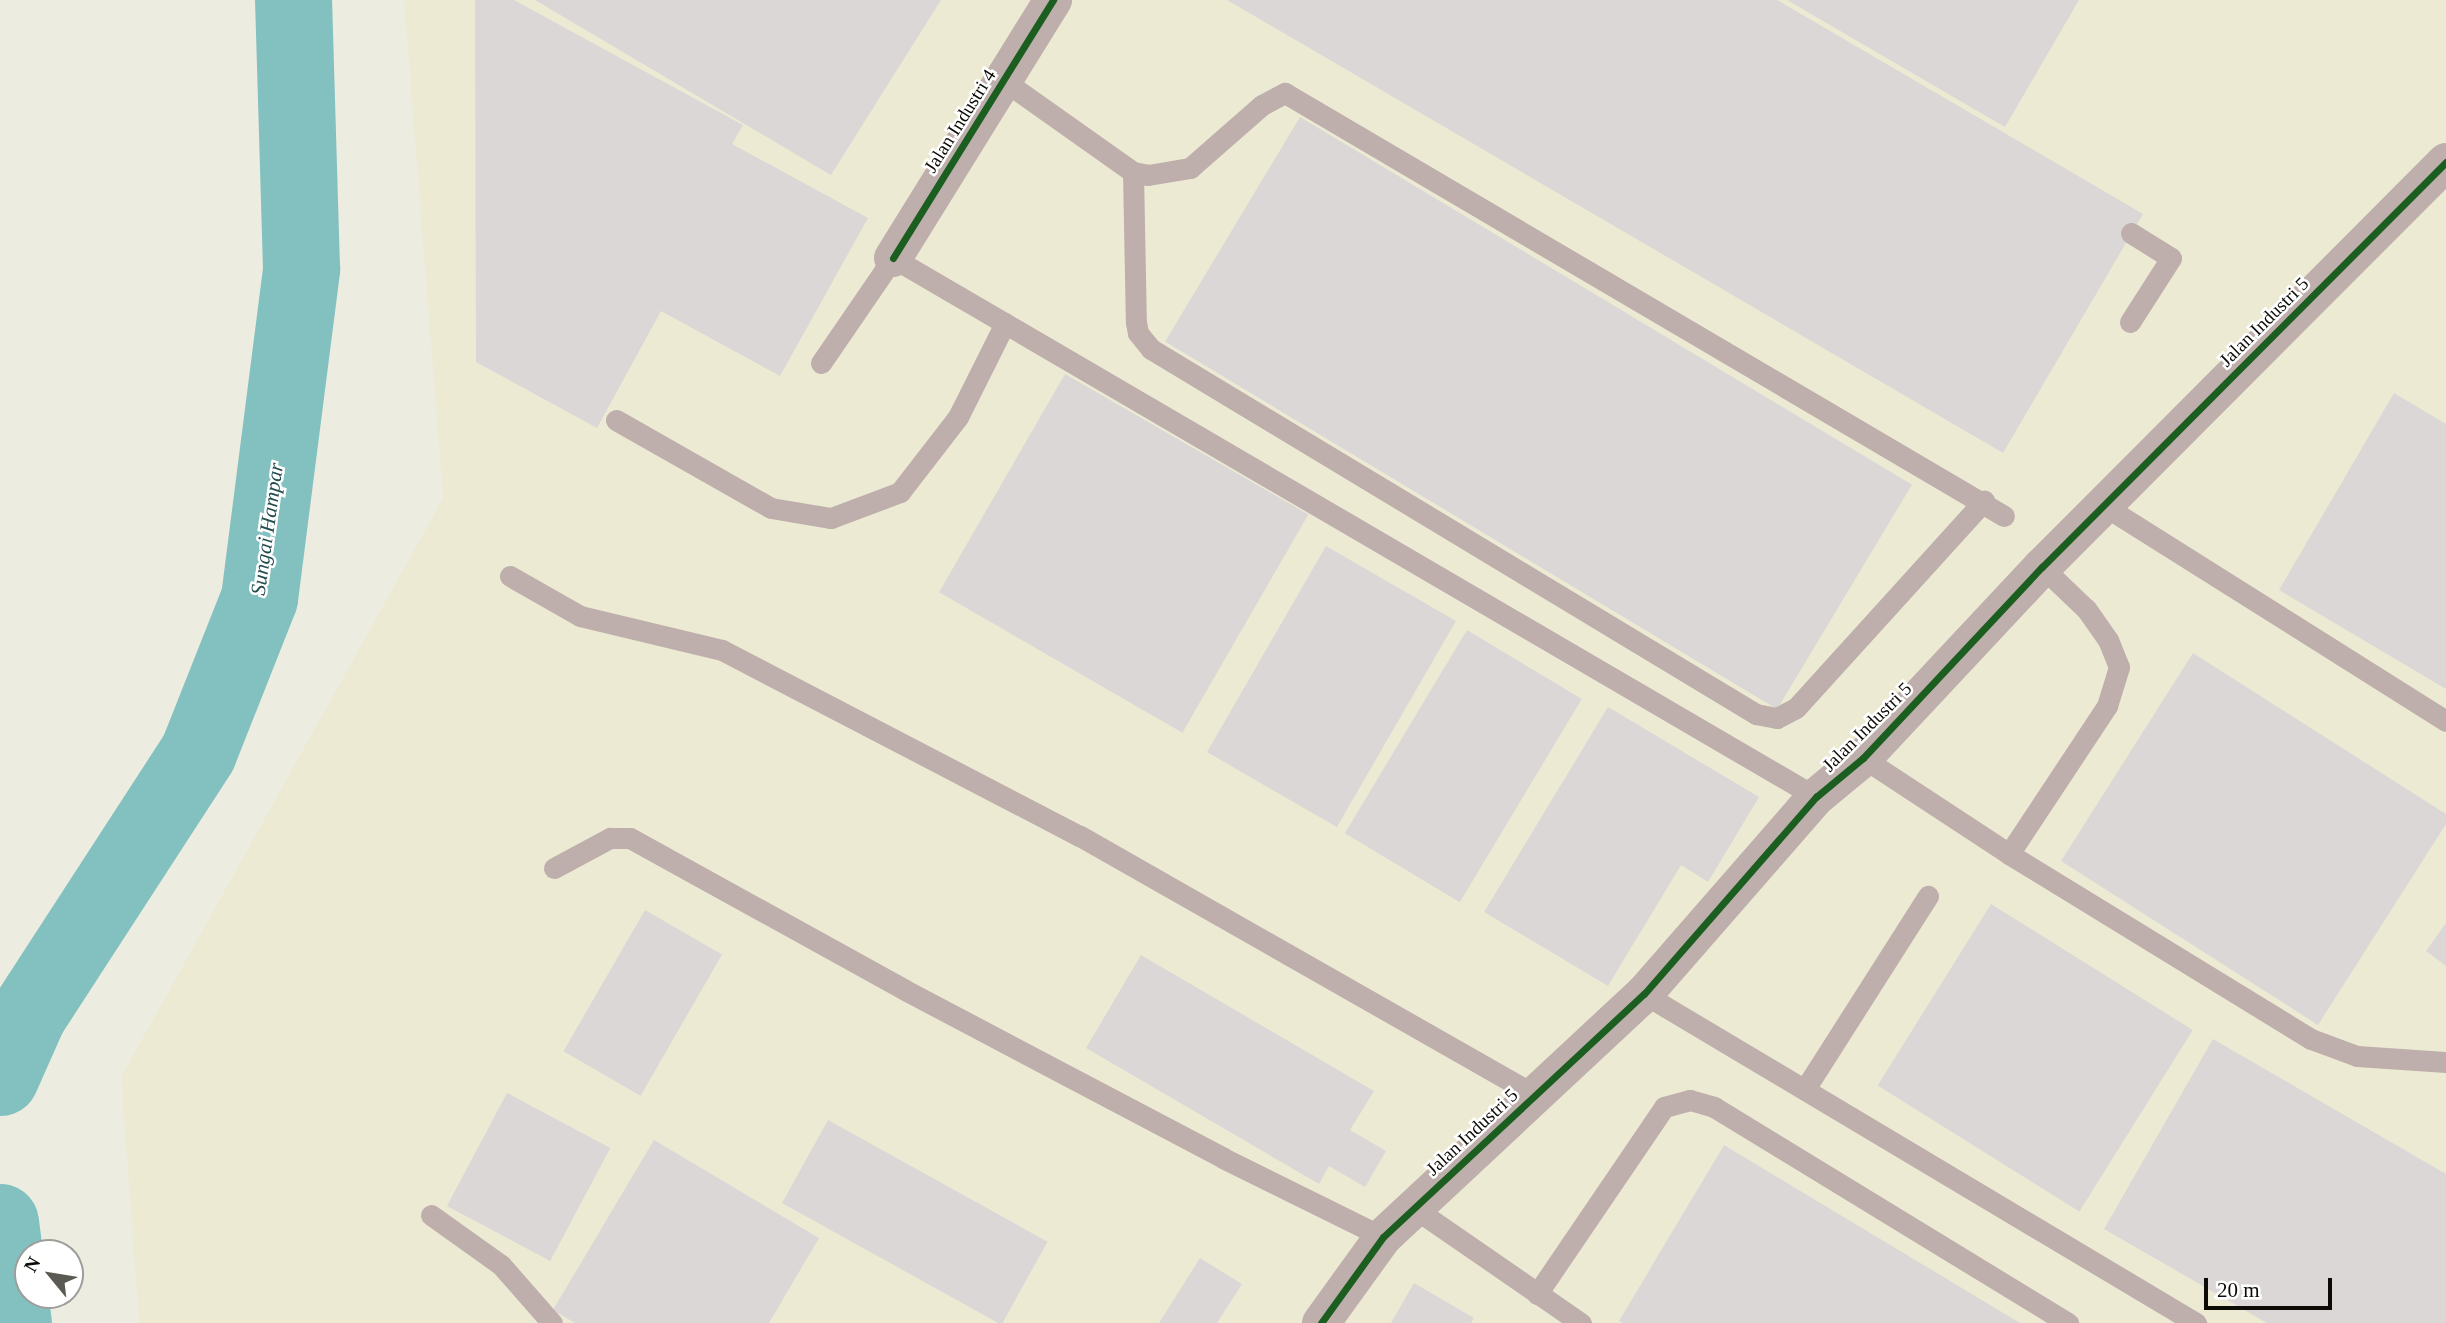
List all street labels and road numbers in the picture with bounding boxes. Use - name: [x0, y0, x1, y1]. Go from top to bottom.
- street label: Jalan Industri 4: [919, 65, 1001, 177]
- street label: Jalan Industri 5: [2215, 273, 2313, 371]
- street label: Jalan Industri 5: [1818, 678, 1916, 776]
- street label: Jalan Industri 5: [1421, 1084, 1523, 1180]

